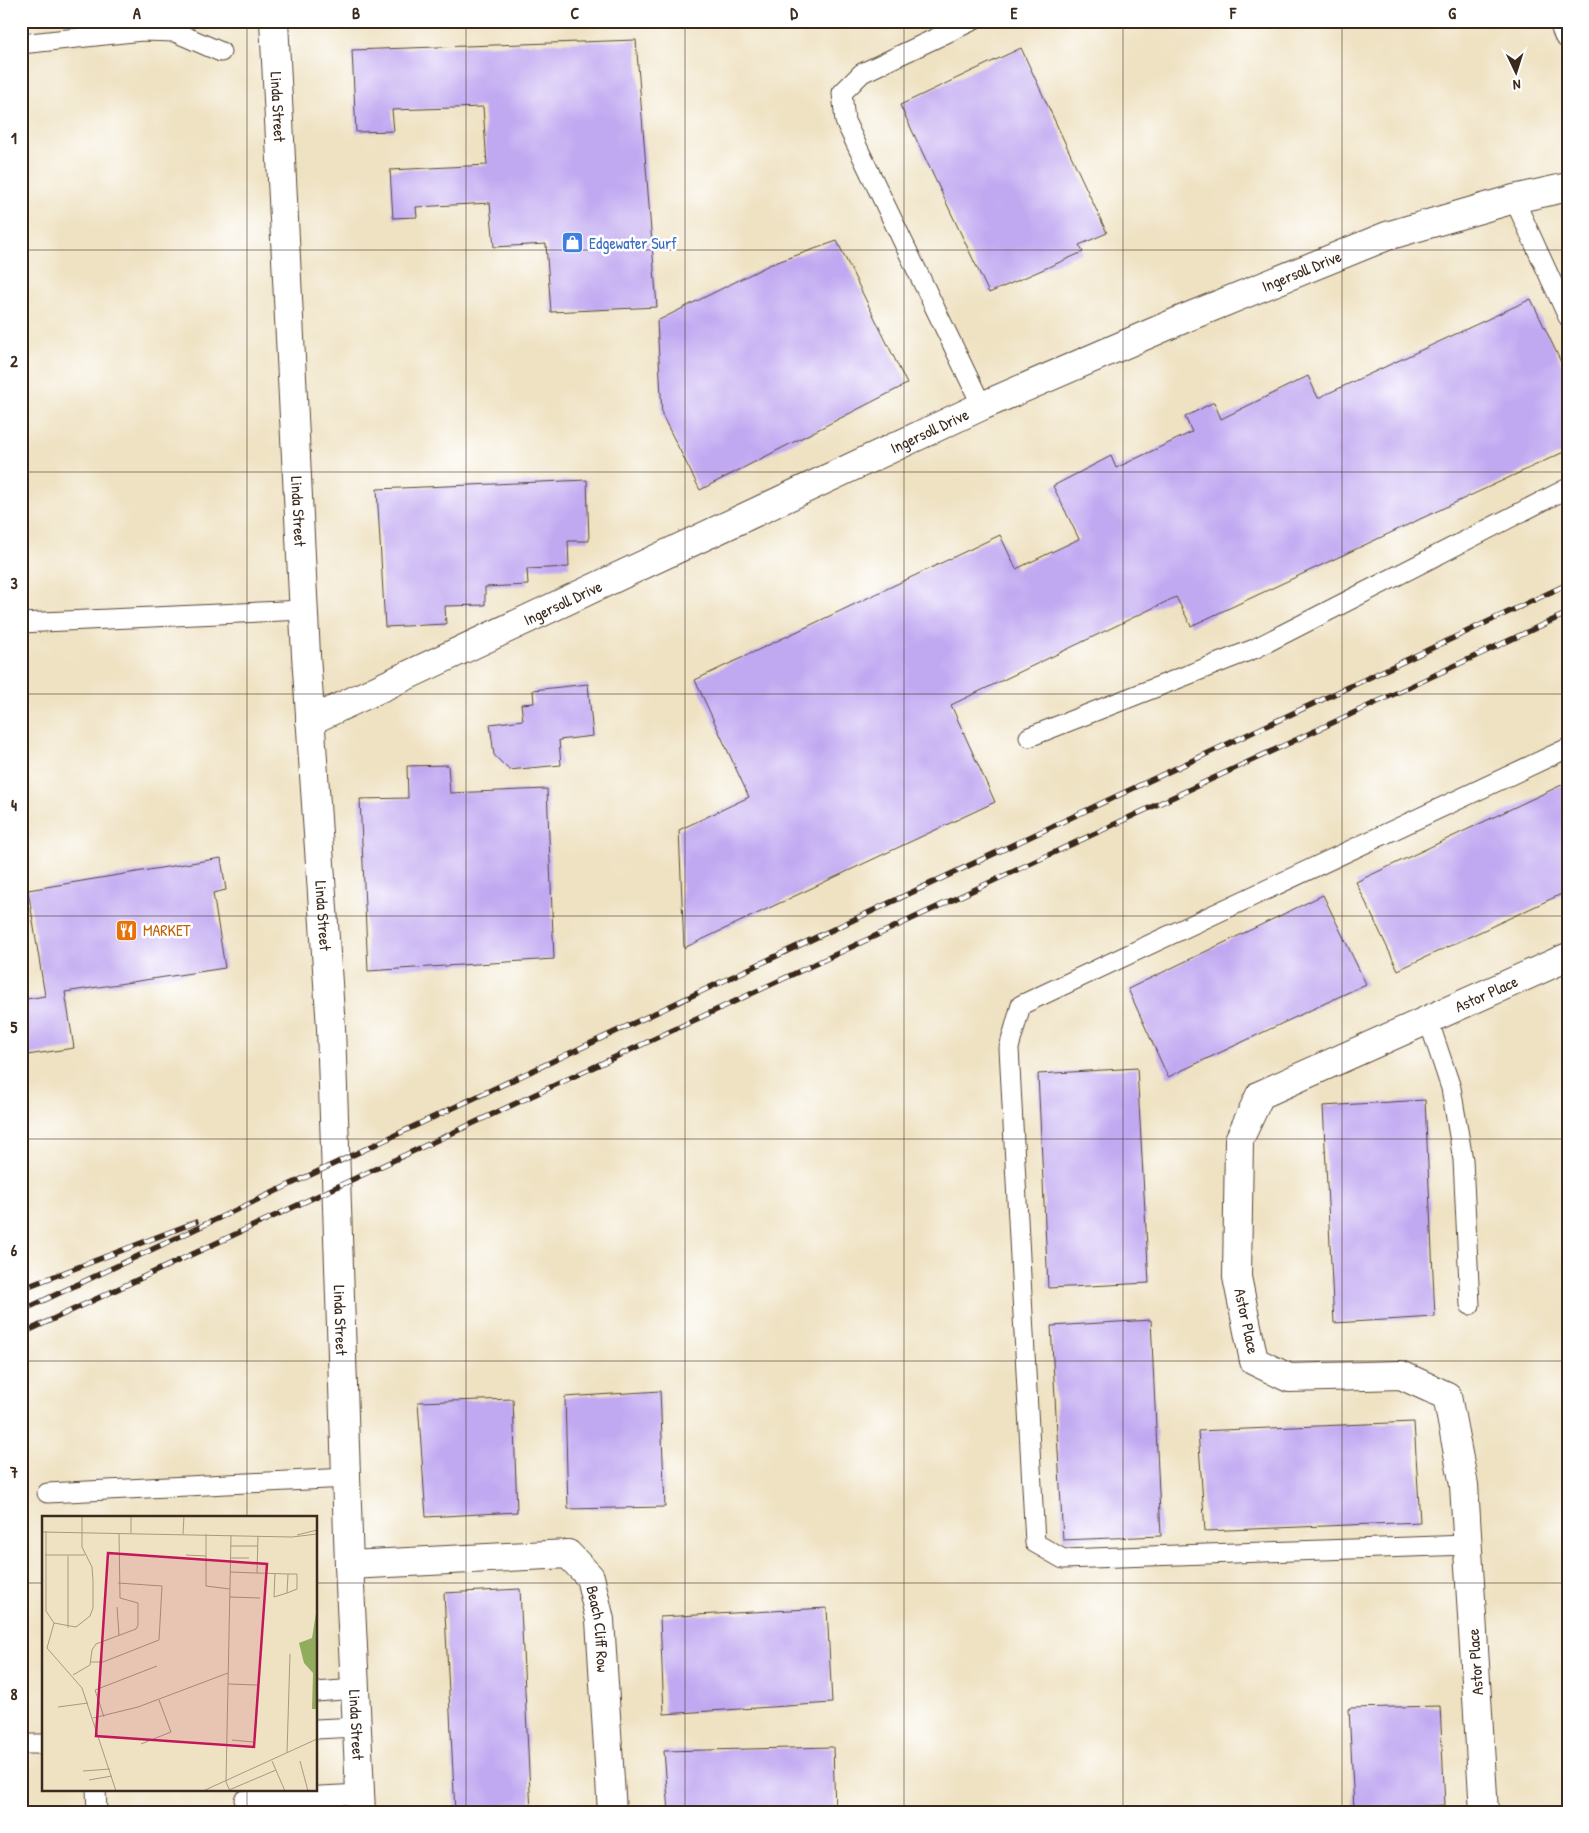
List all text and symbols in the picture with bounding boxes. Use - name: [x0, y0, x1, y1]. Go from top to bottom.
- text: A: [133, 2, 141, 24]
- text: B: [352, 2, 360, 24]
- text: C: [571, 2, 580, 24]
- text: D: [790, 2, 798, 24]
- text: E: [1010, 2, 1018, 24]
- text: F: [1229, 2, 1237, 24]
- text: G: [1448, 2, 1456, 24]
- north arrow: [1492, 48, 1542, 98]
- street label: Linda Street: [266, 71, 291, 143]
- text: N: [1512, 76, 1521, 95]
- text: 1: [11, 127, 17, 149]
- shop icon: Edgewater Surf: [561, 231, 585, 255]
- place label: Edgewater Surf: [589, 232, 677, 254]
- street label: Ingersoll Drive: [1258, 245, 1345, 297]
- text: 2: [10, 350, 18, 372]
- street label: Ingersoll Drive: [887, 403, 973, 458]
- street label: Linda Street: [286, 476, 312, 548]
- text: 3: [10, 572, 18, 594]
- street label: Ingersoll Drive: [520, 575, 606, 630]
- text: 4: [11, 794, 17, 816]
- street label: Linda Street: [310, 880, 337, 952]
- restaurant icon: MARKET: [115, 918, 139, 942]
- place label: MARKET: [143, 919, 191, 941]
- street label: Astor Place: [1451, 970, 1522, 1017]
- text: 5: [11, 1016, 18, 1038]
- text: 6: [11, 1239, 18, 1261]
- street label: Linda Street: [329, 1285, 353, 1356]
- street label: Astor Place: [1229, 1286, 1265, 1356]
- text: 7: [9, 1461, 18, 1483]
- inset map: [42, 1516, 318, 1790]
- street label: Beach Cliff Row: [581, 1584, 614, 1673]
- street label: Astor Place: [1462, 1627, 1488, 1696]
- text: 8: [11, 1683, 18, 1705]
- street label: Linda Street: [344, 1689, 369, 1761]

